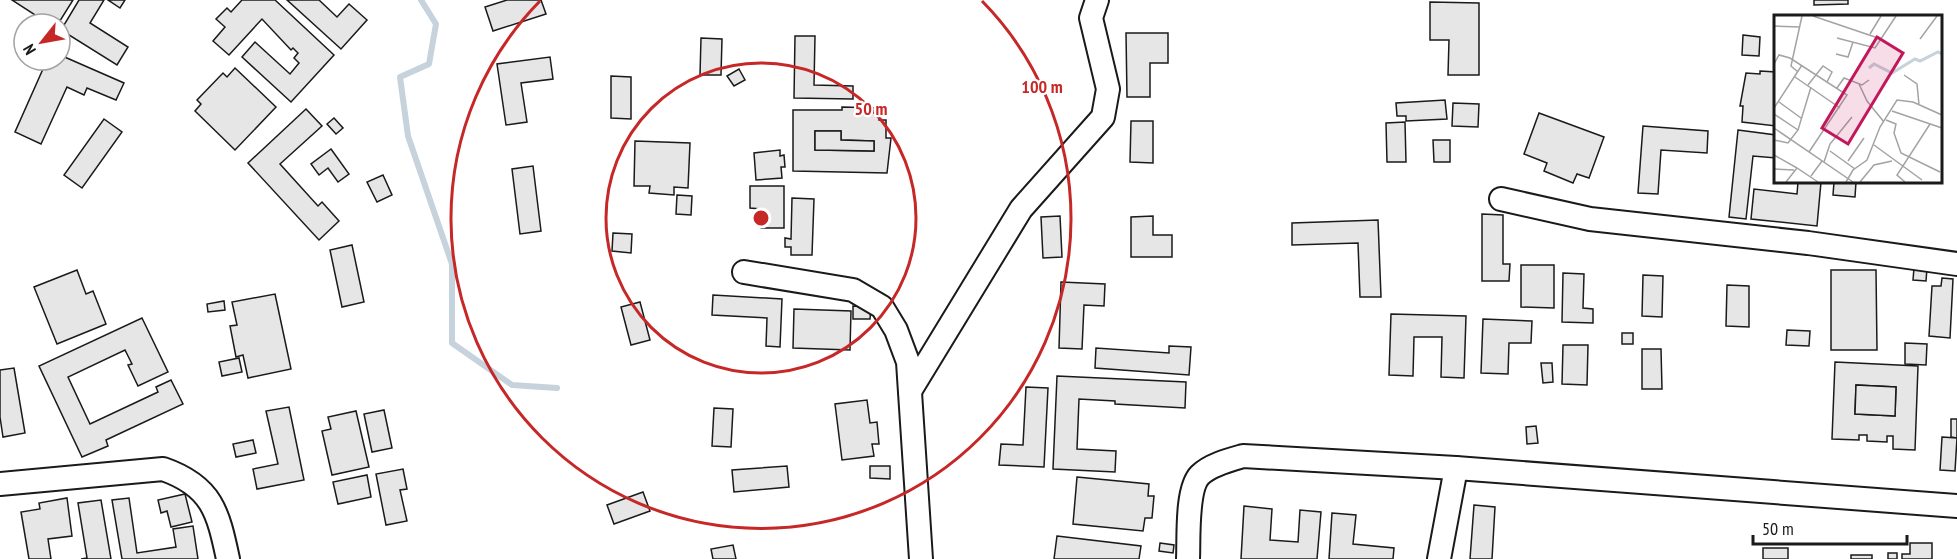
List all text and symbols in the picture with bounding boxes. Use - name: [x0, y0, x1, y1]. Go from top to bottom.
- north arrow: [12, 12, 72, 72]
- inset map: [1774, 15, 1942, 183]
- text: N: [18, 41, 40, 59]
- text: 100 m: [1021, 75, 1063, 98]
- text: 50 m: [855, 97, 887, 120]
- centre of rings: [751, 208, 771, 228]
- scale bar: [1753, 508, 1908, 546]
- text: 50 m: [1762, 517, 1794, 540]

